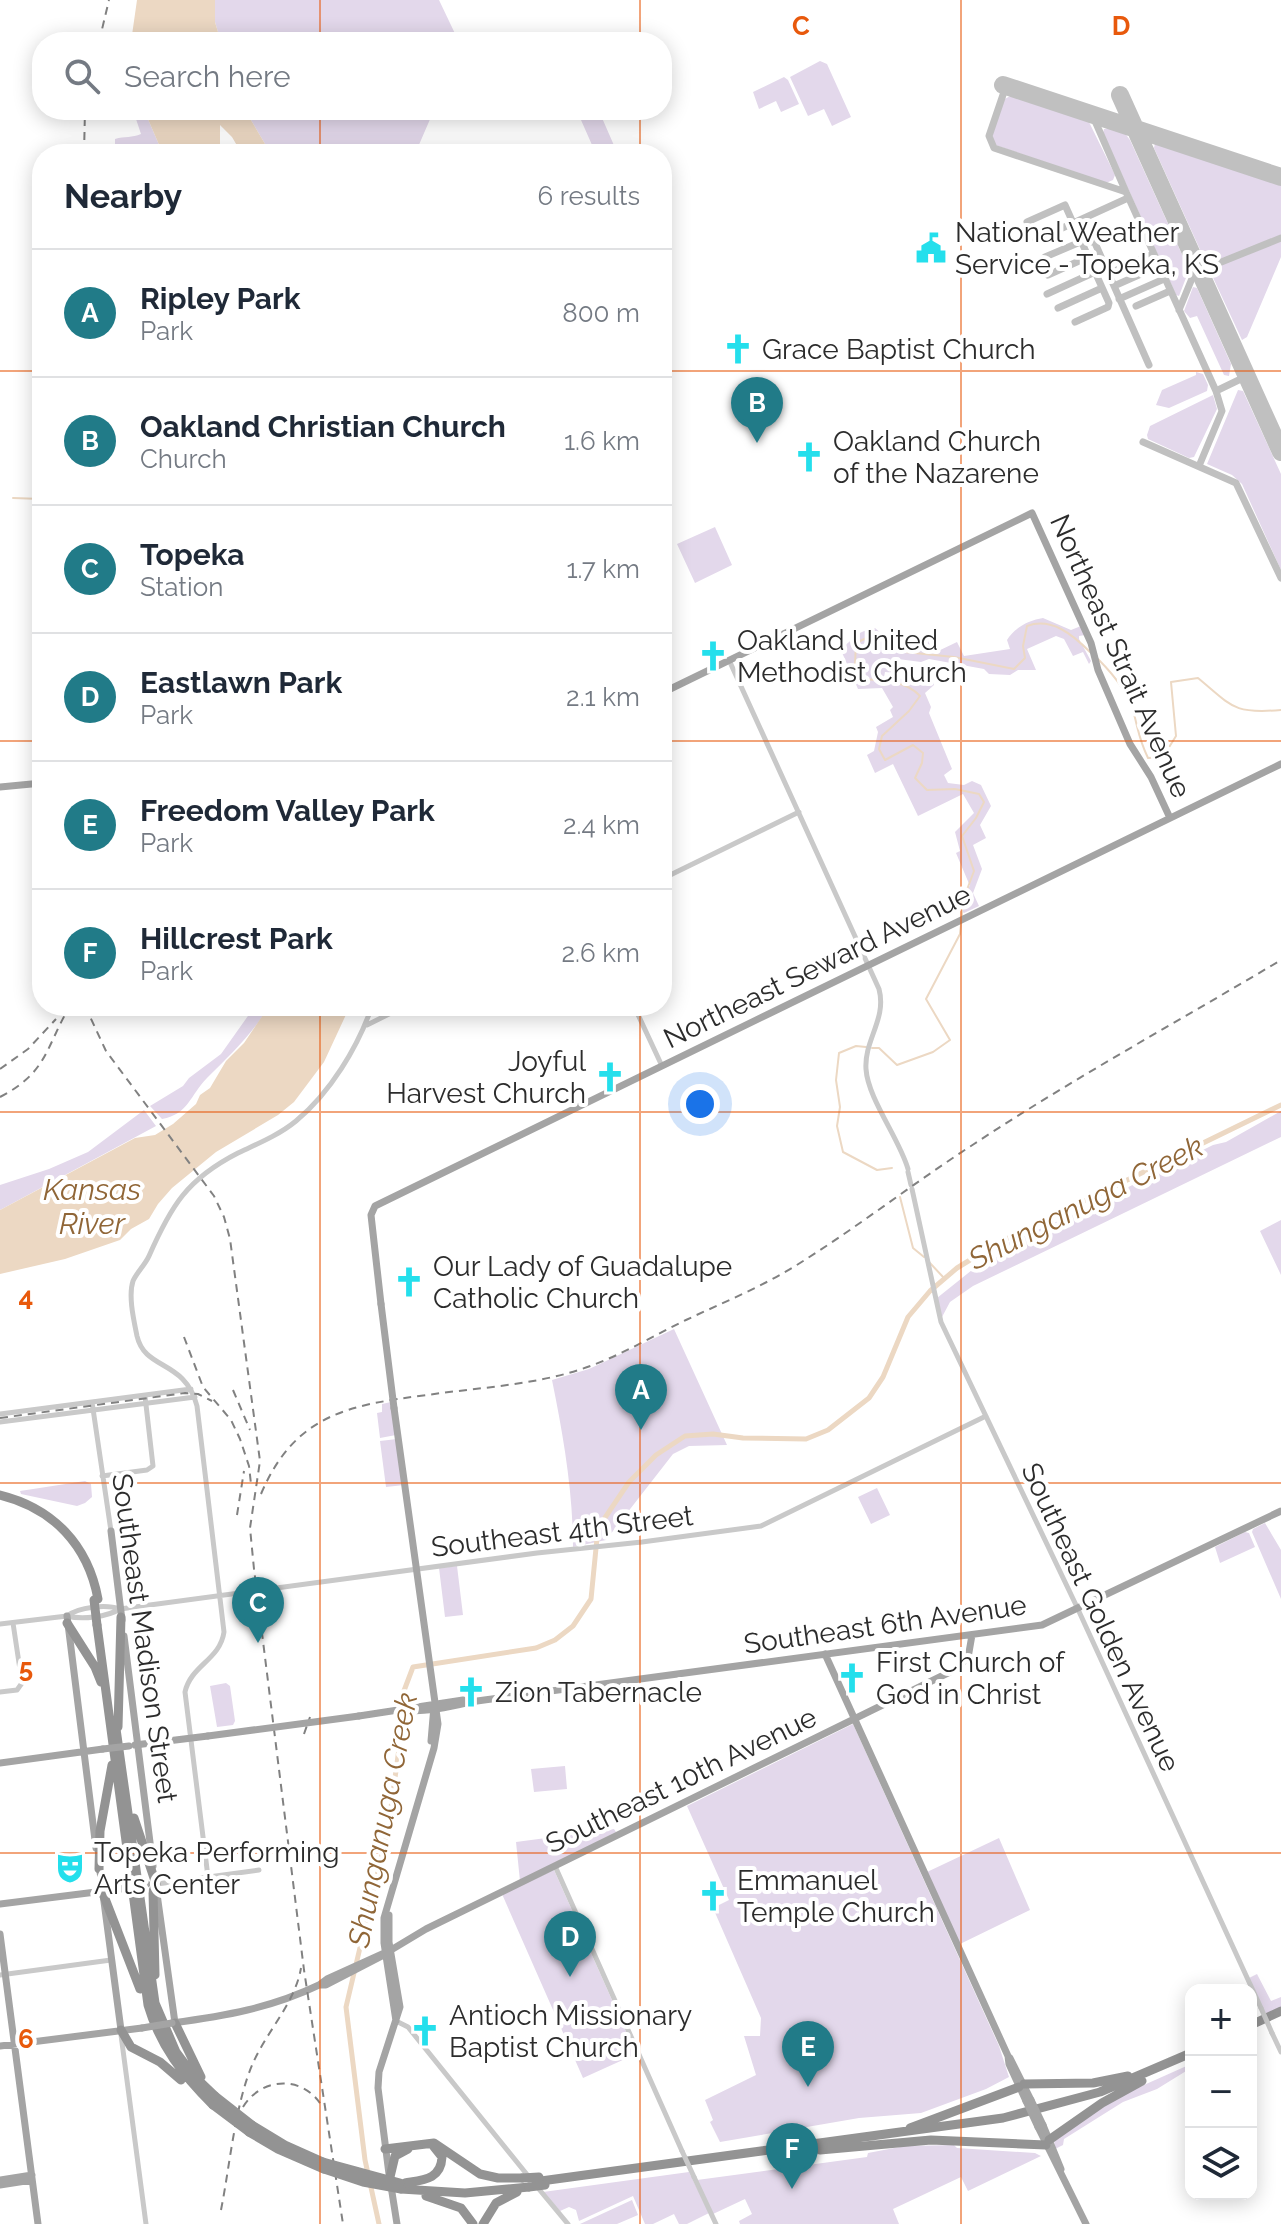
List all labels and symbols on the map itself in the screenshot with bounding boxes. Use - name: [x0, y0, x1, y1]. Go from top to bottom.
- text: C: [792, 11, 810, 41]
- text: D: [1112, 11, 1130, 41]
- place label: National Weather Service - Topeka, KS: [955, 216, 1219, 281]
- public building icon: National Weather Service - Topeka, KS: [914, 231, 948, 265]
- church icon: Grace Baptist Church: [721, 332, 755, 366]
- place label: Grace Baptist Church: [762, 333, 1036, 366]
- pin: B: [731, 377, 783, 443]
- place label: Oakland Church of the Nazarene: [833, 425, 1041, 490]
- church icon: Oakland Church of the Nazarene: [792, 440, 826, 474]
- street label: Northeast Strait Avenue: [1043, 509, 1198, 803]
- place label: Oakland United Methodist Church: [737, 624, 967, 689]
- church icon: Oakland United Methodist Church: [696, 639, 730, 673]
- street label: Northeast Seward Avenue: [658, 878, 976, 1055]
- place label: Joyful Harvest Church: [386, 1045, 586, 1110]
- church icon: Joyful Harvest Church: [593, 1060, 627, 1094]
- your location: [680, 1084, 720, 1124]
- water label: Shunganuga Creek: [962, 1128, 1209, 1277]
- water label: Kansas River: [43, 1172, 141, 1241]
- place label: Our Lady of Guadalupe Catholic Church: [433, 1250, 732, 1315]
- church icon: Our Lady of Guadalupe Catholic Church: [392, 1265, 426, 1299]
- text: 4: [19, 1282, 33, 1312]
- pin: A: [615, 1364, 667, 1430]
- street label: Southeast Golden Avenue: [1014, 1458, 1187, 1777]
- street label: Southeast Madison Street: [105, 1471, 184, 1805]
- street label: Southeast 4th Street: [429, 1499, 695, 1564]
- pin: C: [232, 1577, 284, 1643]
- street label: Southeast 6th Avenue: [742, 1588, 1028, 1661]
- place label: First Church of God in Christ: [876, 1646, 1066, 1711]
- text: 5: [19, 1653, 33, 1683]
- church icon: First Church of God in Christ: [835, 1661, 869, 1695]
- church icon: Zion Tabernacle: [454, 1675, 488, 1709]
- place label: Zion Tabernacle: [495, 1676, 702, 1709]
- water label: Shunganuga Creek: [340, 1690, 424, 1951]
- street label: Southeast 10th Avenue: [540, 1701, 822, 1860]
- place label: Topeka Performing Arts Center: [94, 1836, 340, 1901]
- theatre icon: Topeka Performing Arts Center: [53, 1851, 87, 1885]
- place label: Emmanuel Temple Church: [737, 1864, 935, 1929]
- church icon: Emmanuel Temple Church: [696, 1879, 730, 1913]
- pin: D: [544, 1911, 596, 1977]
- place label: Antioch Missionary Baptist Church: [449, 1999, 692, 2064]
- church icon: Antioch Missionary Baptist Church: [408, 2014, 442, 2048]
- pin: E: [782, 2021, 834, 2087]
- text: 6: [18, 2024, 34, 2054]
- pin: F: [766, 2123, 818, 2189]

